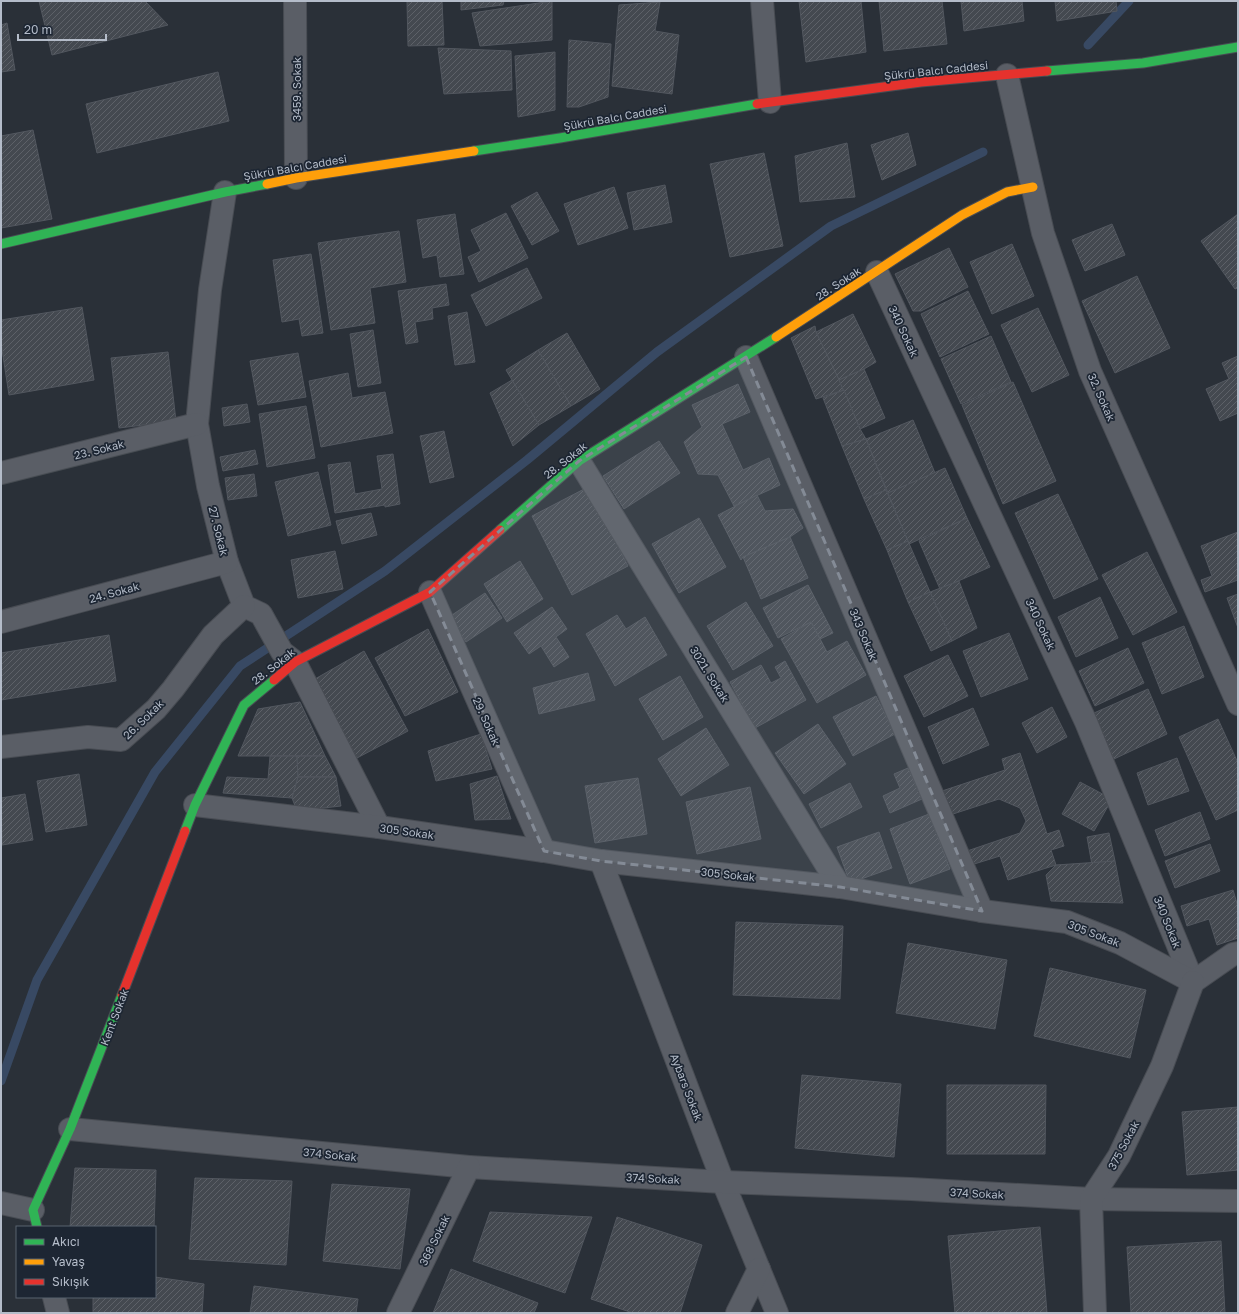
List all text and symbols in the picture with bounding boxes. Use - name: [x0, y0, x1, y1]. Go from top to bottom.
- scale bar: [18, 16, 106, 42]
- text: 20 m: [24, 22, 52, 37]
- street label: 3459. Sokak: [290, 57, 303, 121]
- street label: Şükrü Balcı Caddesi: [883, 58, 989, 82]
- street label: Şükrü Balcı Caddesi: [562, 102, 668, 132]
- street label: Şükrü Balcı Caddesi: [242, 152, 348, 182]
- street label: 28. Sokak: [813, 264, 863, 302]
- street label: 340 Sokak: [887, 303, 921, 359]
- street label: 32. Sokak: [1086, 371, 1118, 423]
- street label: 23. Sokak: [73, 437, 125, 461]
- street label: 28. Sokak: [541, 439, 589, 481]
- street label: 27. Sokak: [207, 505, 231, 557]
- street label: 24. Sokak: [88, 579, 140, 605]
- street label: 340 Sokak: [1024, 596, 1058, 652]
- street label: 343 Sokak: [847, 606, 881, 662]
- street label: 3021. Sokak: [688, 644, 732, 704]
- street label: 28. Sokak: [249, 645, 297, 687]
- street label: 29. Sokak: [471, 695, 503, 747]
- street label: 26. Sokak: [120, 697, 166, 741]
- street label: 305 Sokak: [379, 821, 435, 841]
- street label: 305 Sokak: [700, 865, 756, 883]
- street label: 340 Sokak: [1152, 894, 1184, 950]
- street label: 305 Sokak: [1066, 917, 1122, 949]
- street label: Kent Sokak: [97, 987, 131, 1047]
- street label: Aybars Sokak: [668, 1052, 706, 1122]
- street label: 375 Sokak: [1105, 1118, 1141, 1172]
- street label: 374 Sokak: [303, 1145, 357, 1163]
- street label: 374 Sokak: [626, 1170, 680, 1186]
- street label: 374 Sokak: [950, 1185, 1004, 1201]
- street label: 368 Sokak: [416, 1213, 452, 1267]
- legend: [16, 1226, 156, 1298]
- text: Akıcı: [52, 1234, 80, 1249]
- text: Yavaş: [52, 1254, 85, 1269]
- text: Sıkışık: [52, 1274, 89, 1289]

